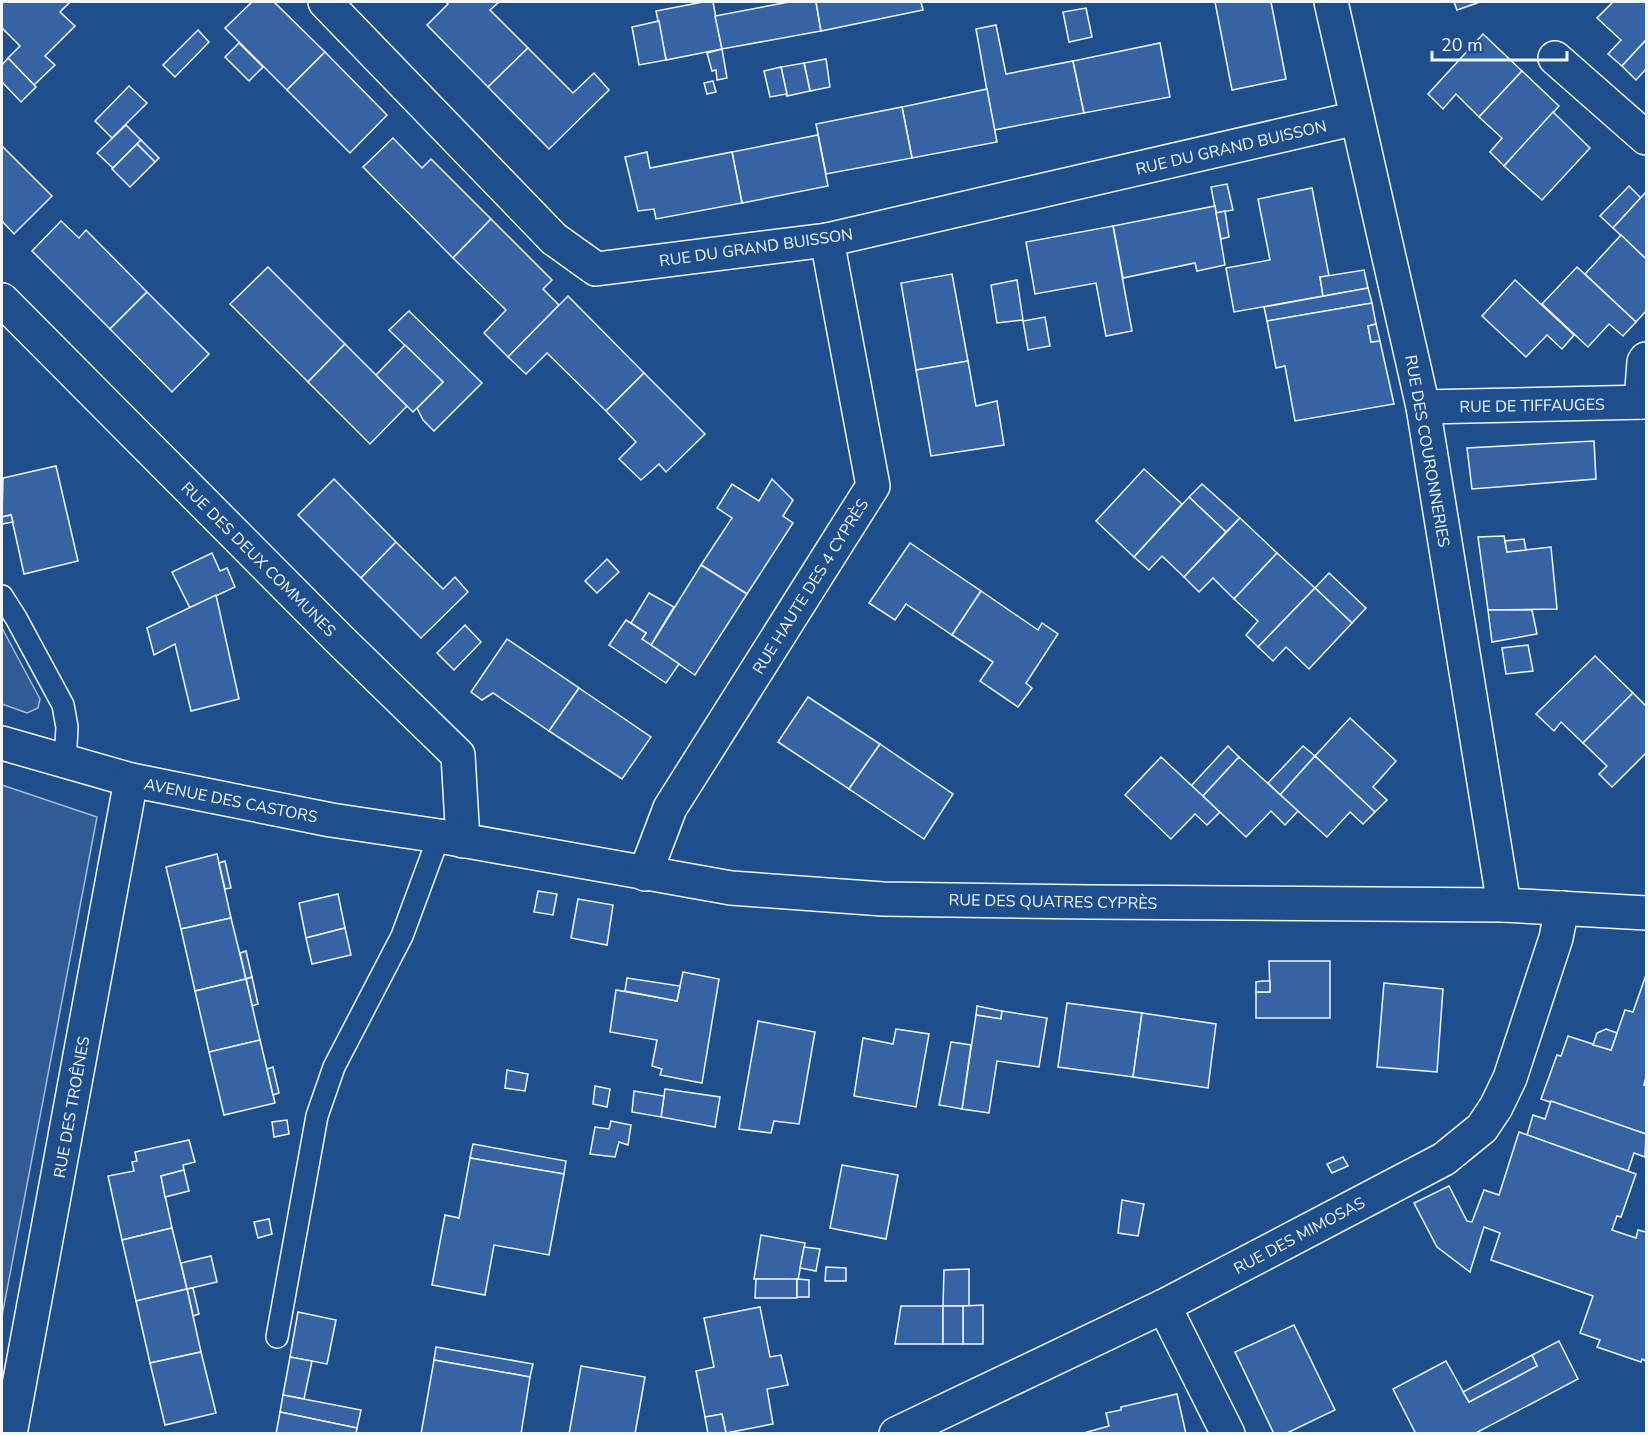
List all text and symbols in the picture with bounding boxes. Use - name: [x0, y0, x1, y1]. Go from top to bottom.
- scale bar: [1432, 24, 1567, 62]
- text: 20 m: [1441, 33, 1483, 57]
- street label: RUE DU GRAND BUISSON: [1134, 115, 1329, 181]
- street label: RUE DU GRAND BUISSON: [658, 223, 854, 272]
- street label: RUE DES COURONNERIES: [1399, 353, 1455, 549]
- street label: RUE DE TIFFAUGES: [1459, 394, 1605, 418]
- street label: RUE DES DEUX COMMUNES: [176, 477, 341, 642]
- street label: RUE HAUTE DES 4 CYPRÈS: [748, 494, 874, 678]
- street label: AVENUE DES CASTORS: [142, 773, 320, 829]
- street label: RUE DES QUATRES CYPRÈS: [948, 889, 1158, 915]
- street label: RUE DES TROÊNES: [49, 1034, 95, 1180]
- street label: RUE DES MIMOSAS: [1230, 1192, 1369, 1280]

